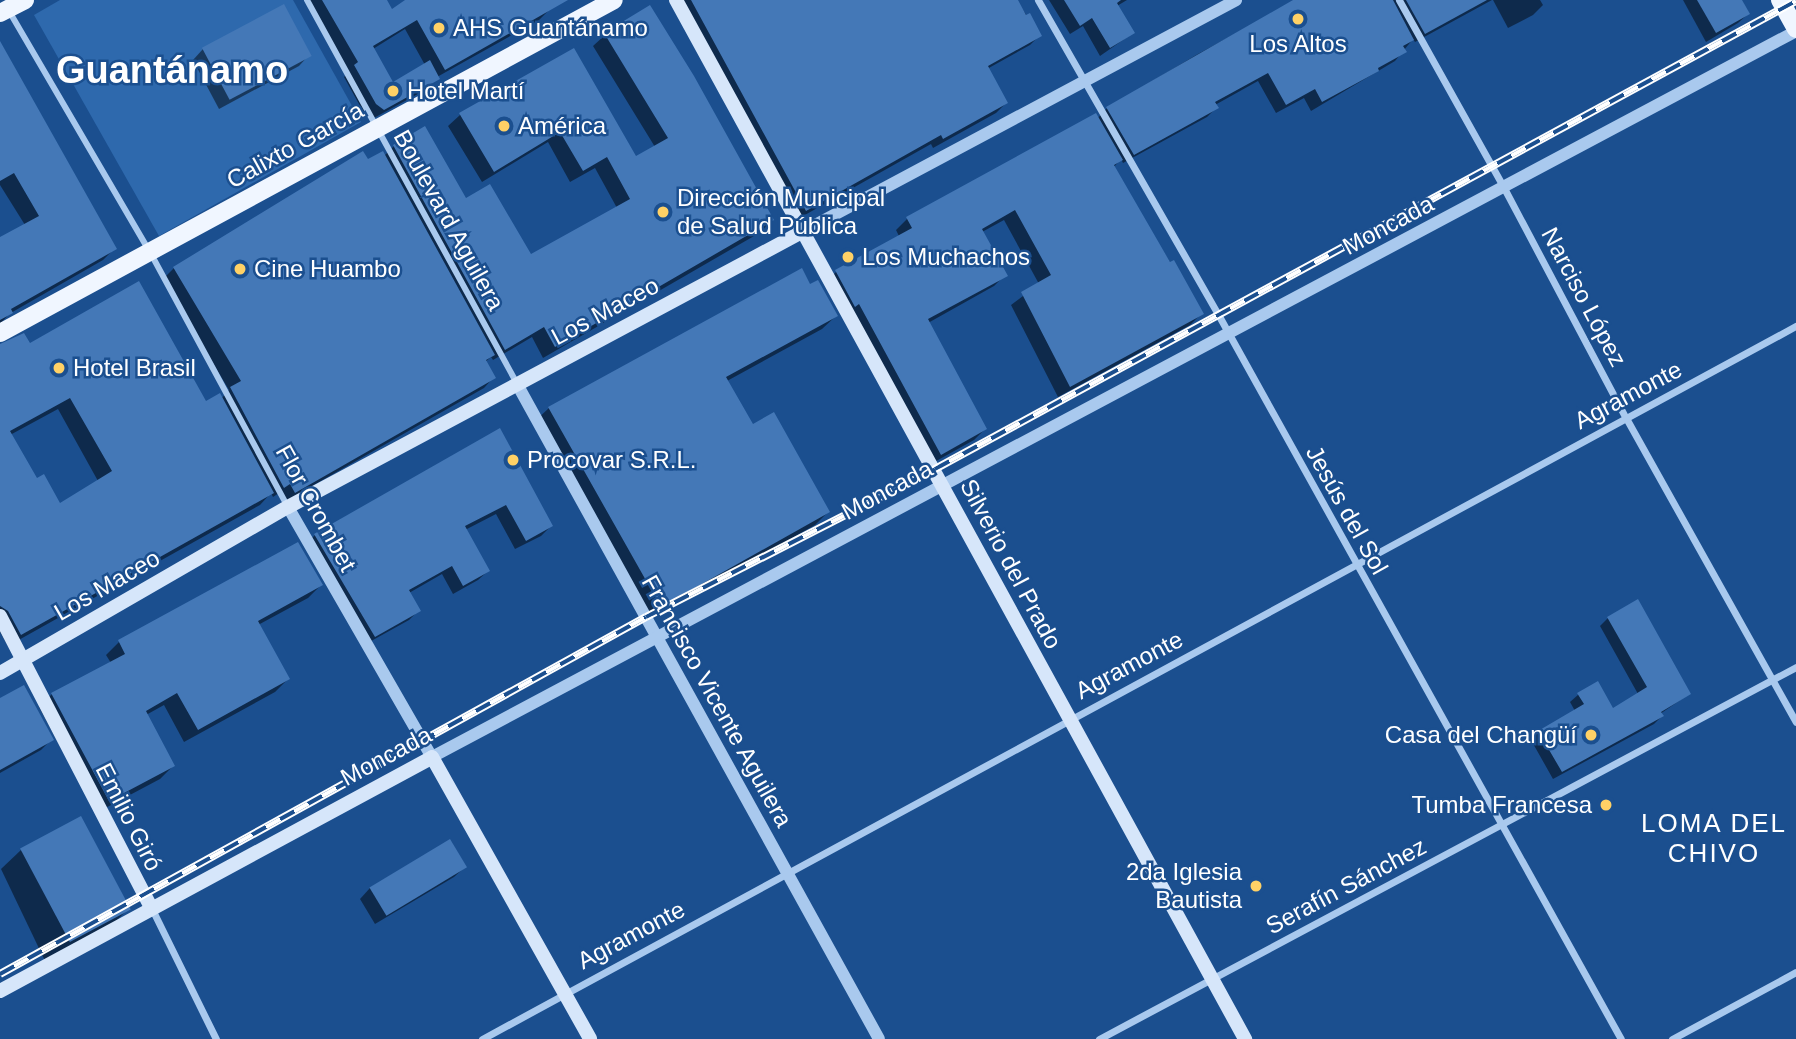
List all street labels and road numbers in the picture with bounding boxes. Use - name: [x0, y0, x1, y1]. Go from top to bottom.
- street label: Calixto García: [222, 96, 368, 194]
- street label: Boulevard Aguilera: [387, 124, 511, 316]
- street label: Moncada: [1338, 189, 1438, 261]
- street label: Narciso López: [1535, 223, 1633, 371]
- street label: Los Maceo: [546, 271, 664, 351]
- street label: Agramonte: [1569, 355, 1687, 435]
- street label: Flor Crombet: [269, 440, 363, 576]
- street label: Jesús del Sol: [1300, 441, 1394, 579]
- street label: Moncada: [837, 454, 937, 526]
- street label: Silverio del Prado: [954, 474, 1068, 654]
- street label: Los Maceo: [49, 543, 165, 627]
- street label: Francisco Vicente Aguilera: [635, 569, 799, 833]
- street label: Agramonte: [1070, 625, 1188, 705]
- street label: Moncada: [336, 720, 436, 792]
- street label: Emilio Giró: [90, 758, 168, 876]
- street label: Serafín Sánchez: [1261, 832, 1431, 940]
- street label: Agramonte: [572, 895, 690, 975]

